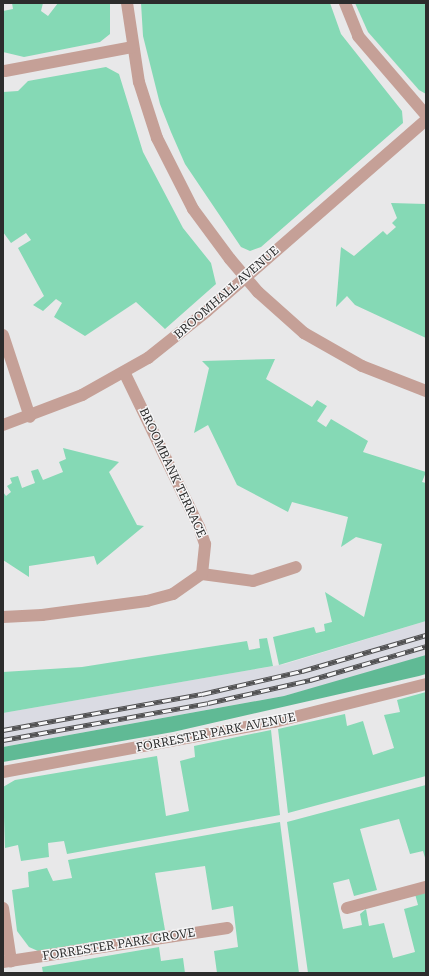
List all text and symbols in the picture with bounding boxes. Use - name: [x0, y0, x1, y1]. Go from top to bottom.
- street label: BROOMHALL AVENUE: [172, 244, 282, 342]
- street label: BROOMBANK TERRACE: [136, 406, 208, 540]
- street label: FORRESTER PARK AVENUE: [135, 710, 297, 756]
- street label: FORRESTER PARK GROVE: [42, 926, 196, 964]

